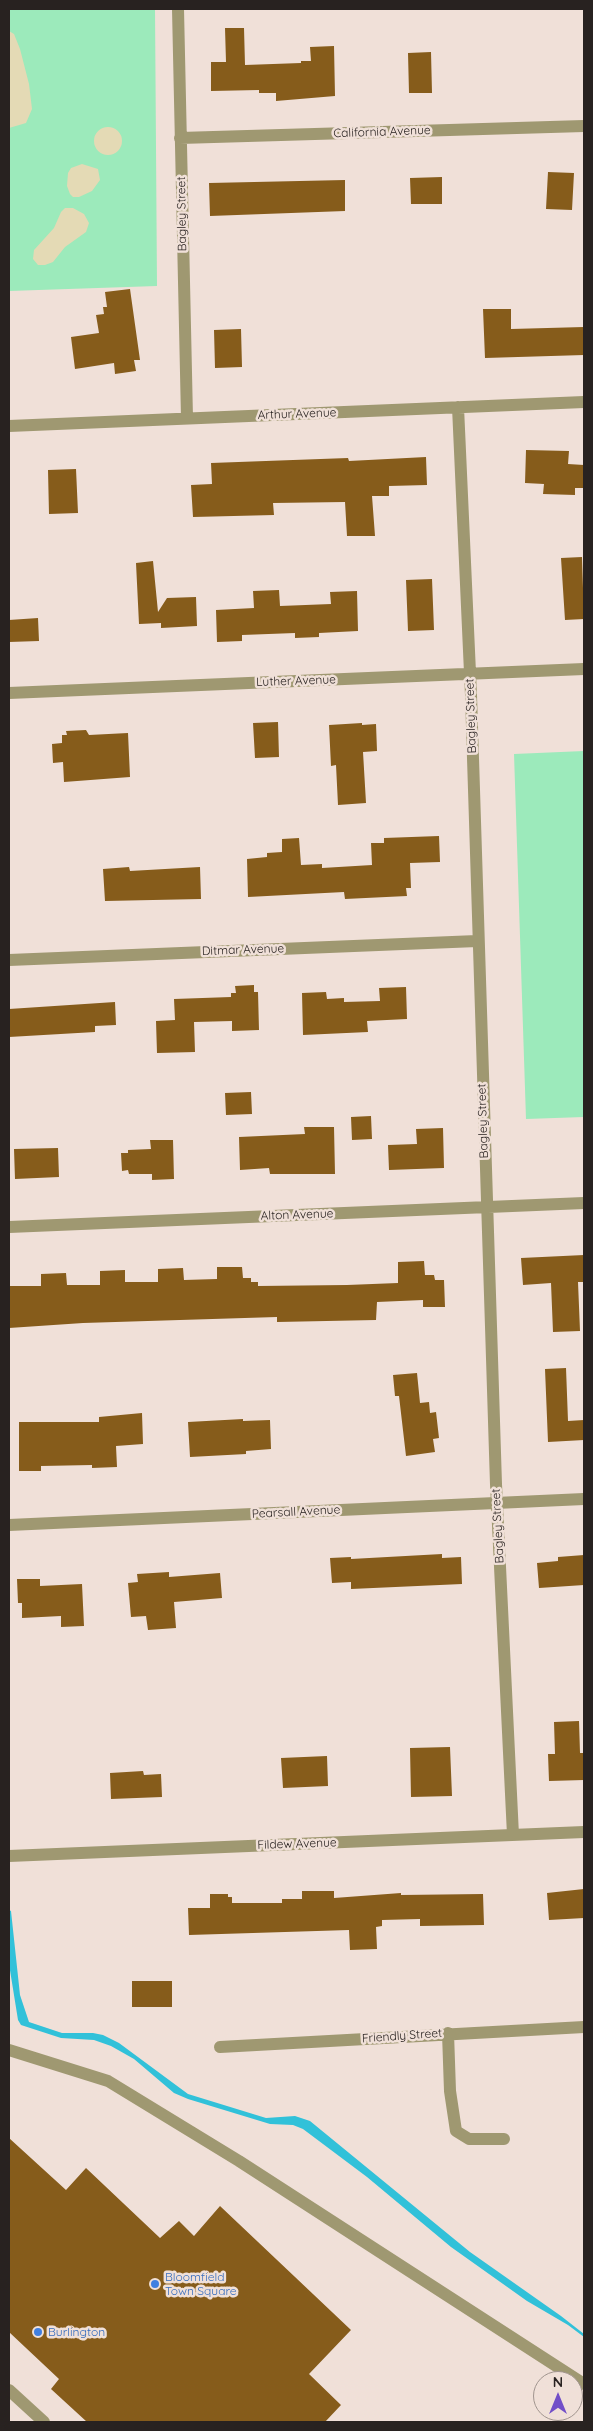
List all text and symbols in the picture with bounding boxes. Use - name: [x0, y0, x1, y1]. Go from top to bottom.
- street label: California Avenue: [333, 123, 431, 141]
- street label: Bagley Street: [174, 176, 190, 252]
- street label: Arthur Avenue: [257, 405, 337, 423]
- street label: Luther Avenue: [256, 672, 336, 690]
- street label: Bagley Street: [462, 678, 480, 754]
- street label: Ditmar Avenue: [202, 941, 284, 959]
- street label: Bagley Street: [474, 1083, 492, 1159]
- street label: Alton Avenue: [260, 1207, 334, 1223]
- street label: Bagley Street: [489, 1488, 507, 1564]
- street label: Pearsall Avenue: [251, 1502, 341, 1522]
- street label: Fildew Avenue: [257, 1835, 337, 1853]
- street label: Friendly Street: [361, 2026, 443, 2046]
- place label: Bloomfield Town Square: [165, 2270, 237, 2298]
- marker: Bloomfield Town Square: [149, 2278, 161, 2290]
- place label: Burlington: [48, 2325, 105, 2339]
- marker: Burlington: [32, 2326, 44, 2338]
- north arrow: [533, 2371, 583, 2421]
- text: N: [553, 2373, 563, 2391]

